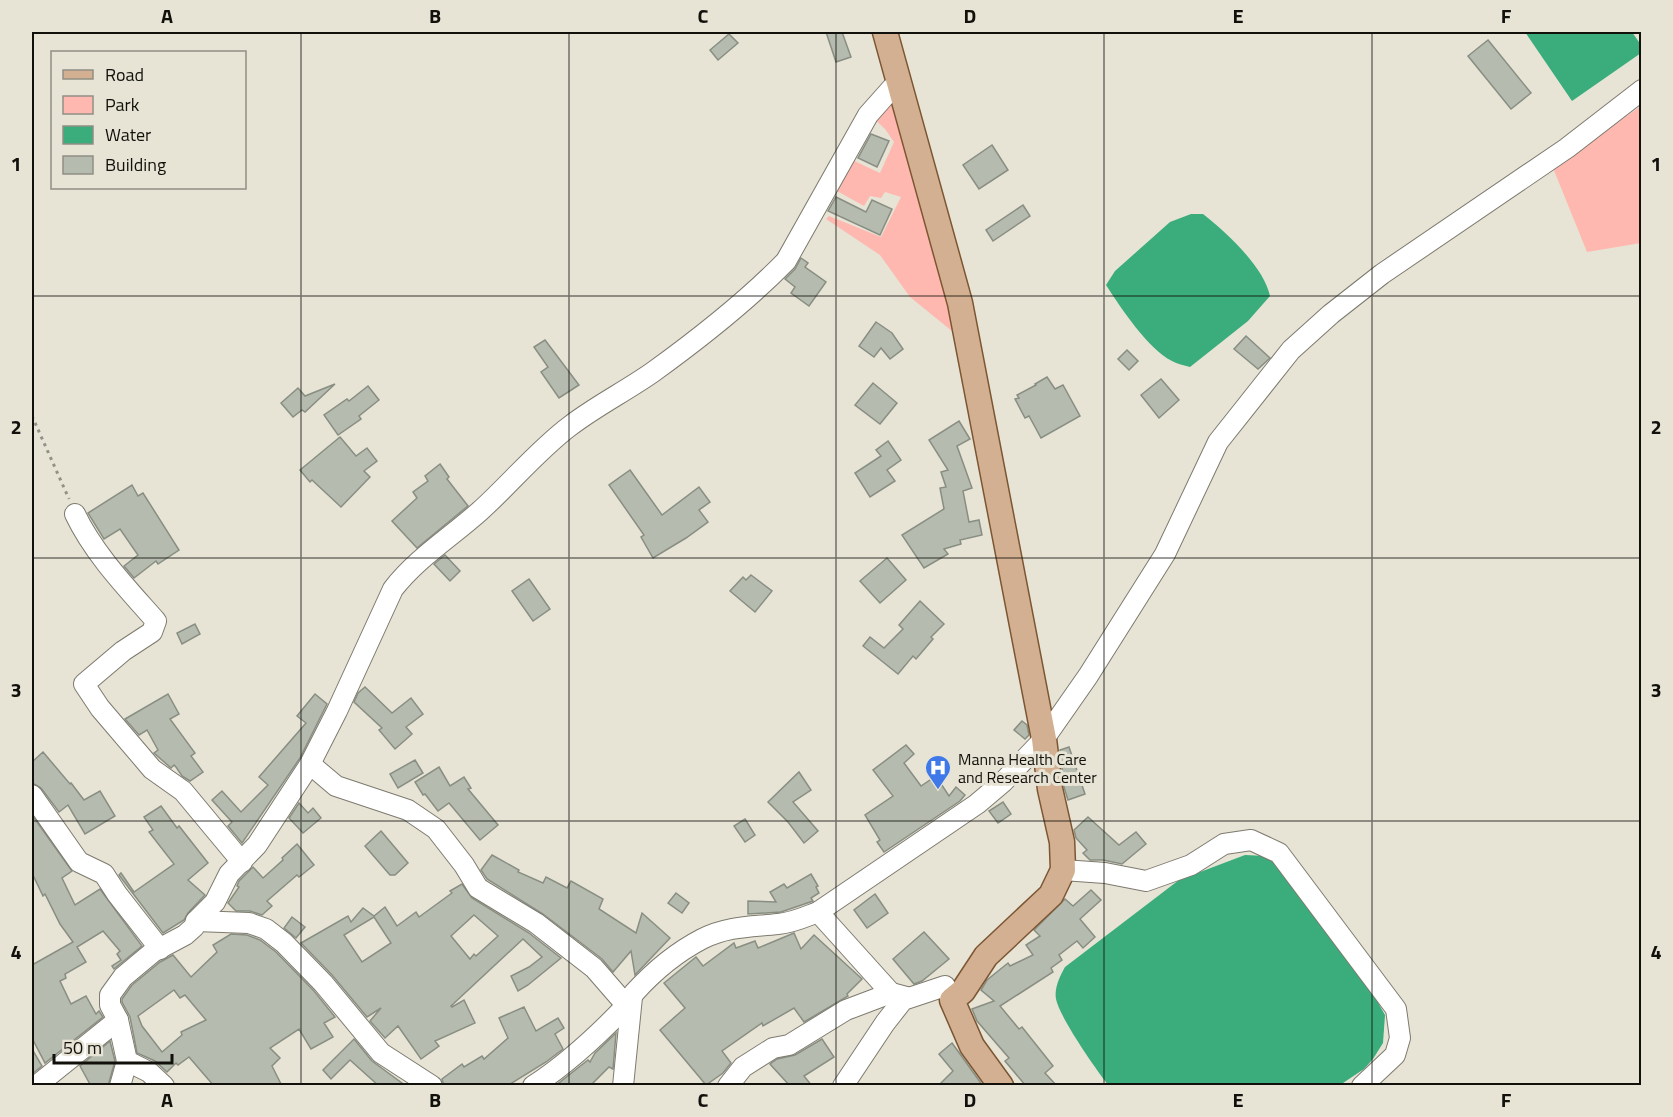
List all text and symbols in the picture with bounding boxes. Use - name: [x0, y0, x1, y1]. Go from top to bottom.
- text: A: [161, 0, 173, 31]
- text: B: [429, 0, 441, 31]
- text: C: [698, 0, 709, 31]
- text: D: [964, 0, 976, 31]
- text: E: [1232, 0, 1244, 31]
- text: F: [1501, 0, 1512, 31]
- legend: [51, 51, 246, 189]
- text: Road: [105, 61, 144, 88]
- text: Park: [105, 91, 140, 118]
- text: Water: [105, 121, 151, 148]
- text: 1: [10, 148, 22, 179]
- text: 1: [1650, 148, 1662, 179]
- text: Building: [105, 151, 166, 178]
- text: 2: [10, 411, 22, 442]
- text: 2: [1650, 411, 1662, 442]
- text: 3: [10, 674, 22, 705]
- text: 3: [1650, 674, 1662, 705]
- place label: Manna Health Care and Research Center: [958, 747, 1097, 789]
- hospital icon: Manna Health Care and Research Center: [923, 753, 953, 791]
- text: 4: [10, 936, 22, 967]
- text: 4: [1650, 936, 1662, 967]
- scale bar: [54, 1027, 172, 1065]
- text: 50 m: [63, 1034, 102, 1061]
- text: A: [161, 1084, 173, 1115]
- text: B: [429, 1084, 441, 1115]
- text: C: [698, 1084, 709, 1115]
- text: D: [964, 1084, 976, 1115]
- text: E: [1232, 1084, 1244, 1115]
- text: F: [1501, 1084, 1512, 1115]

